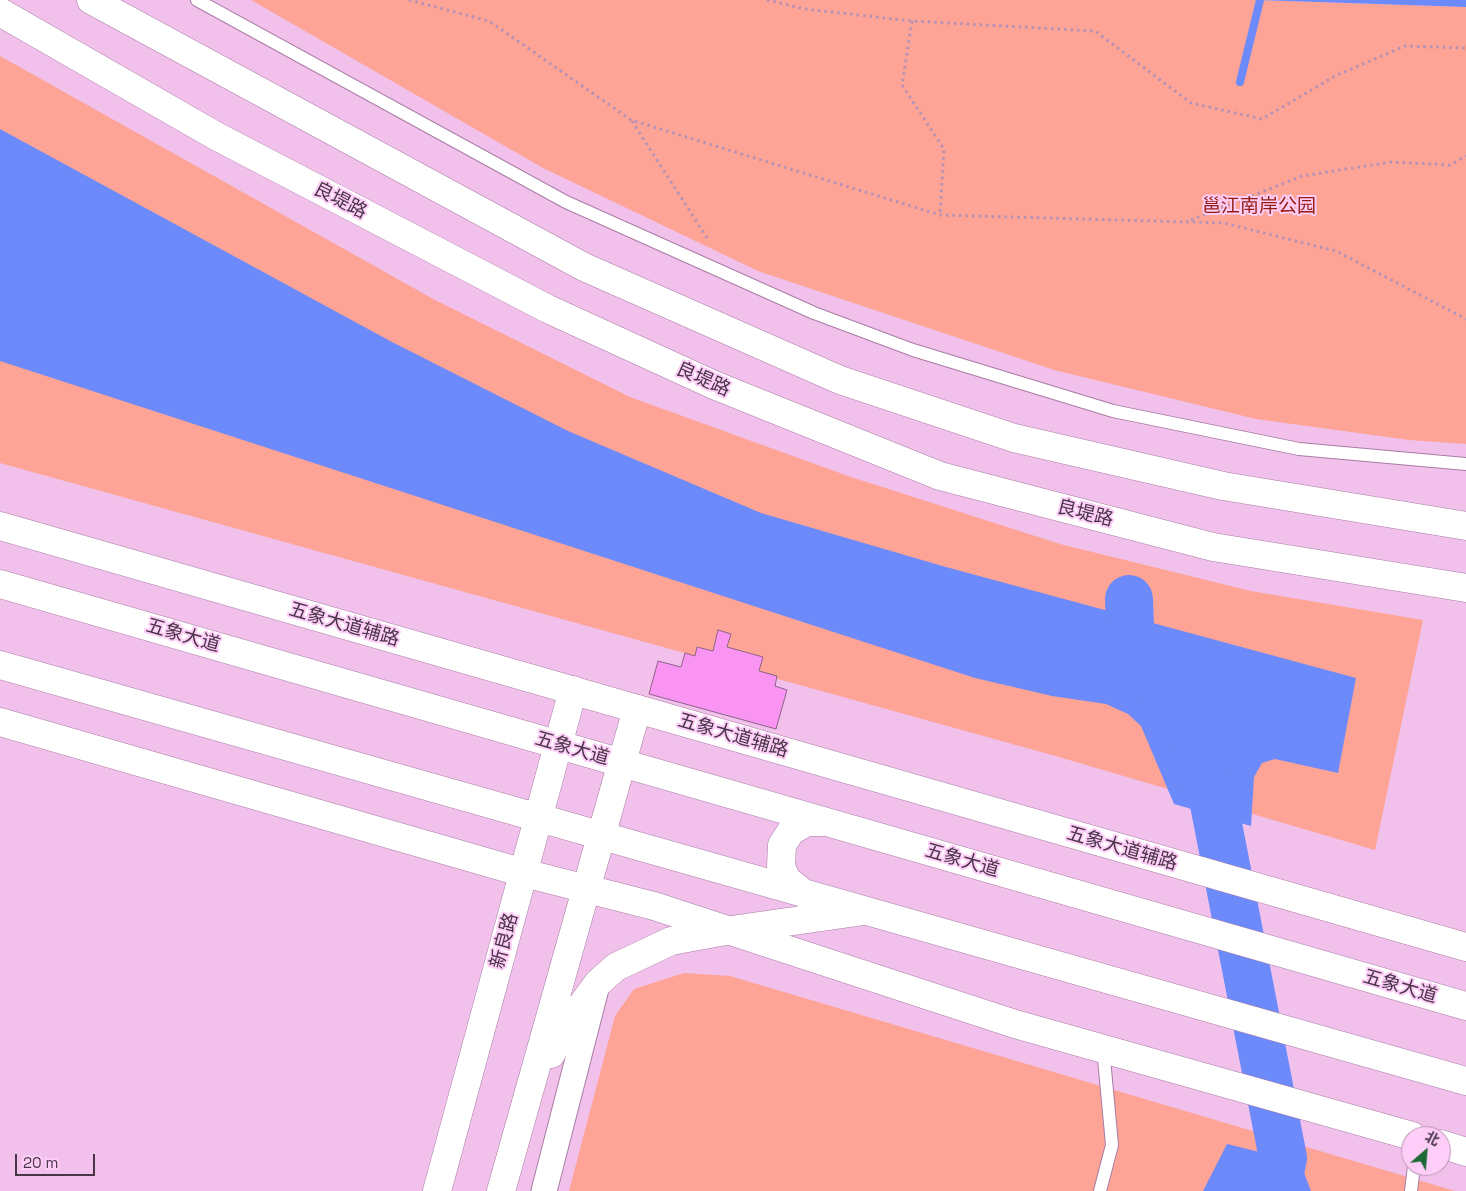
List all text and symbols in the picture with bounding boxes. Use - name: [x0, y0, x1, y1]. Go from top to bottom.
- street label: 良堤路: [309, 178, 371, 224]
- park label: 邕江南岸公园: [1202, 196, 1316, 218]
- street label: 良堤路: [672, 358, 734, 402]
- street label: 良堤路: [1055, 496, 1115, 532]
- street label: 五象大道辅路: [286, 598, 402, 652]
- street label: 五象大道: [143, 615, 223, 657]
- street label: 五象大道辅路: [675, 709, 791, 763]
- street label: 五象大道: [532, 728, 612, 770]
- street label: 五象大道辅路: [1064, 822, 1180, 876]
- street label: 五象大道: [922, 840, 1002, 882]
- street label: 新良路: [487, 911, 523, 971]
- street label: 五象大道: [1360, 966, 1440, 1008]
- north arrow: [1401, 1126, 1451, 1176]
- text: 北: [1422, 1127, 1443, 1150]
- scale bar: [18, 1144, 98, 1176]
- text: 20 m: [23, 1153, 58, 1172]

